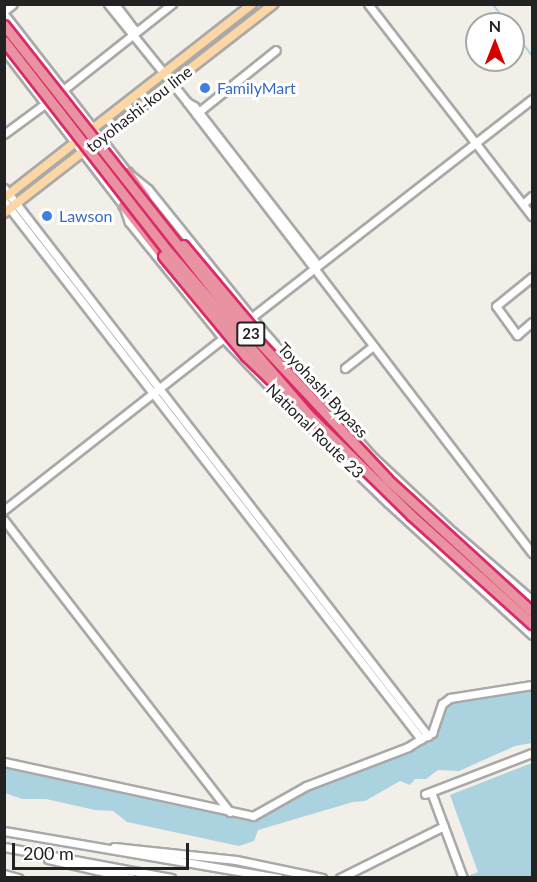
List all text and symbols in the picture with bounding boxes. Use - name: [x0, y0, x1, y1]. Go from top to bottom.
- north arrow: [465, 12, 525, 72]
- text: N: [489, 16, 501, 35]
- street label: toyohashi-kou line: [82, 62, 196, 156]
- place label: FamilyMart: [217, 78, 296, 98]
- marker: FamilyMart: [198, 81, 212, 95]
- place label: Lawson: [59, 206, 113, 226]
- marker: Lawson: [40, 209, 54, 223]
- road number: 23: [236, 322, 266, 346]
- street label: Toyohashi Bypass: [274, 338, 372, 442]
- street label: National Route 23: [262, 380, 368, 482]
- scale bar: [15, 831, 192, 869]
- text: 200 m: [23, 842, 74, 864]

